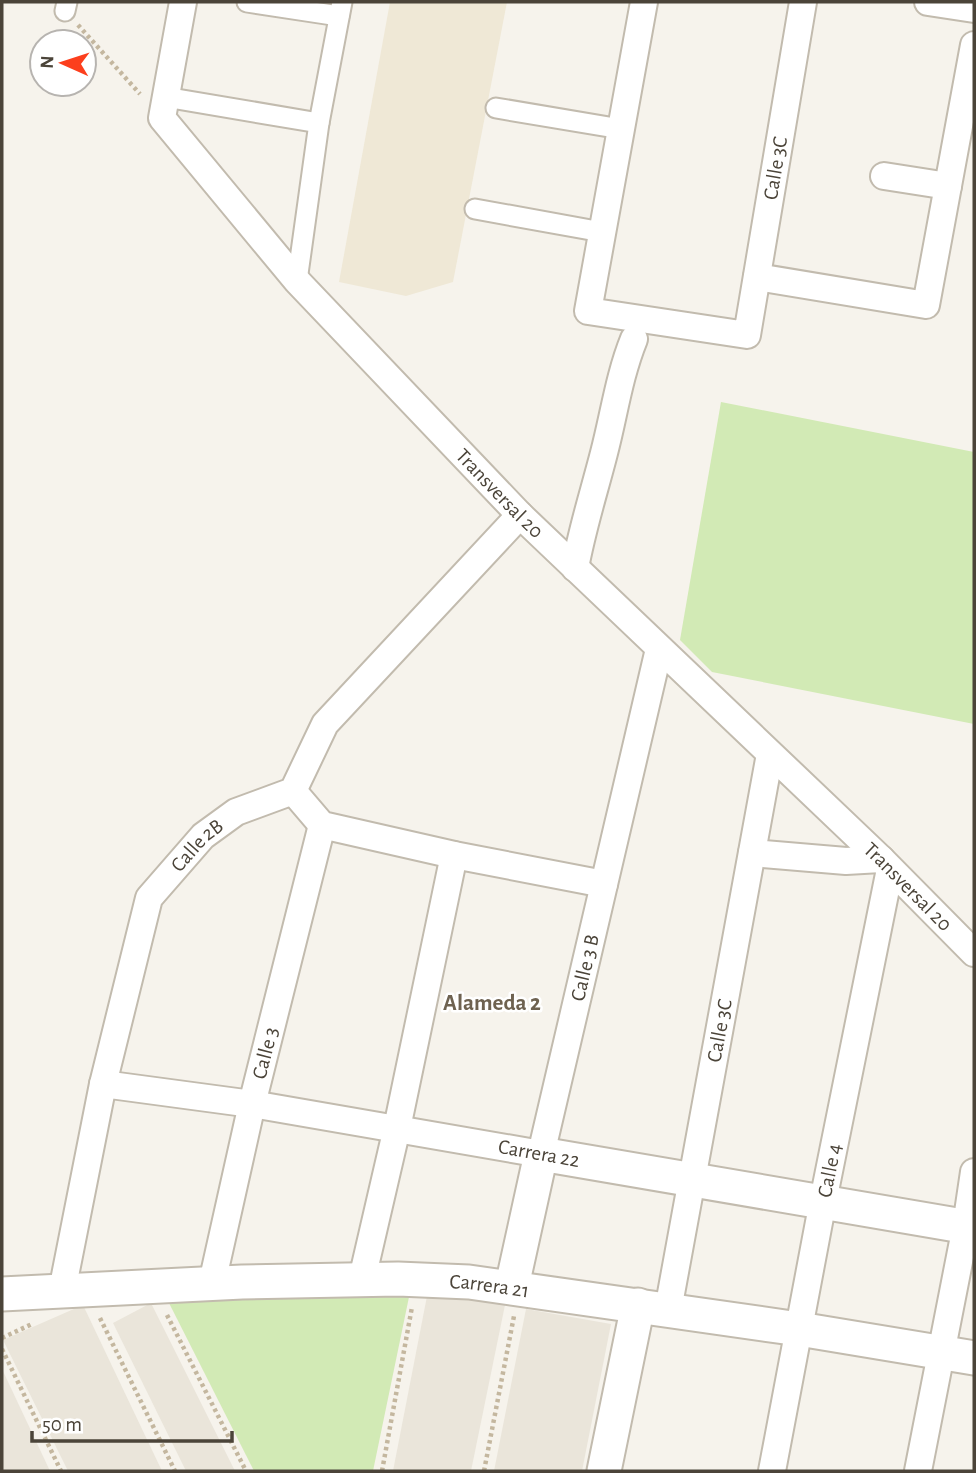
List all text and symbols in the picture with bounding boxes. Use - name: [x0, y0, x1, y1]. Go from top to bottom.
- north arrow: [28, 28, 98, 98]
- text: N: [38, 55, 57, 69]
- street label: Calle 3C: [760, 135, 791, 201]
- street label: Transversal 20: [452, 445, 547, 542]
- street label: Calle 2B: [167, 815, 227, 876]
- street label: Transversal 20: [860, 839, 956, 935]
- street label: Calle 3 B: [567, 932, 603, 1003]
- district label: Alameda 2: [443, 992, 541, 1015]
- street label: Calle 3C: [704, 997, 736, 1064]
- street label: Calle 3: [249, 1025, 282, 1081]
- street label: Carrera 22: [496, 1136, 581, 1171]
- street label: Calle 4: [814, 1142, 845, 1199]
- street label: Carrera 21: [449, 1271, 531, 1301]
- scale bar: [32, 1400, 231, 1444]
- text: 50 m: [42, 1414, 82, 1435]

